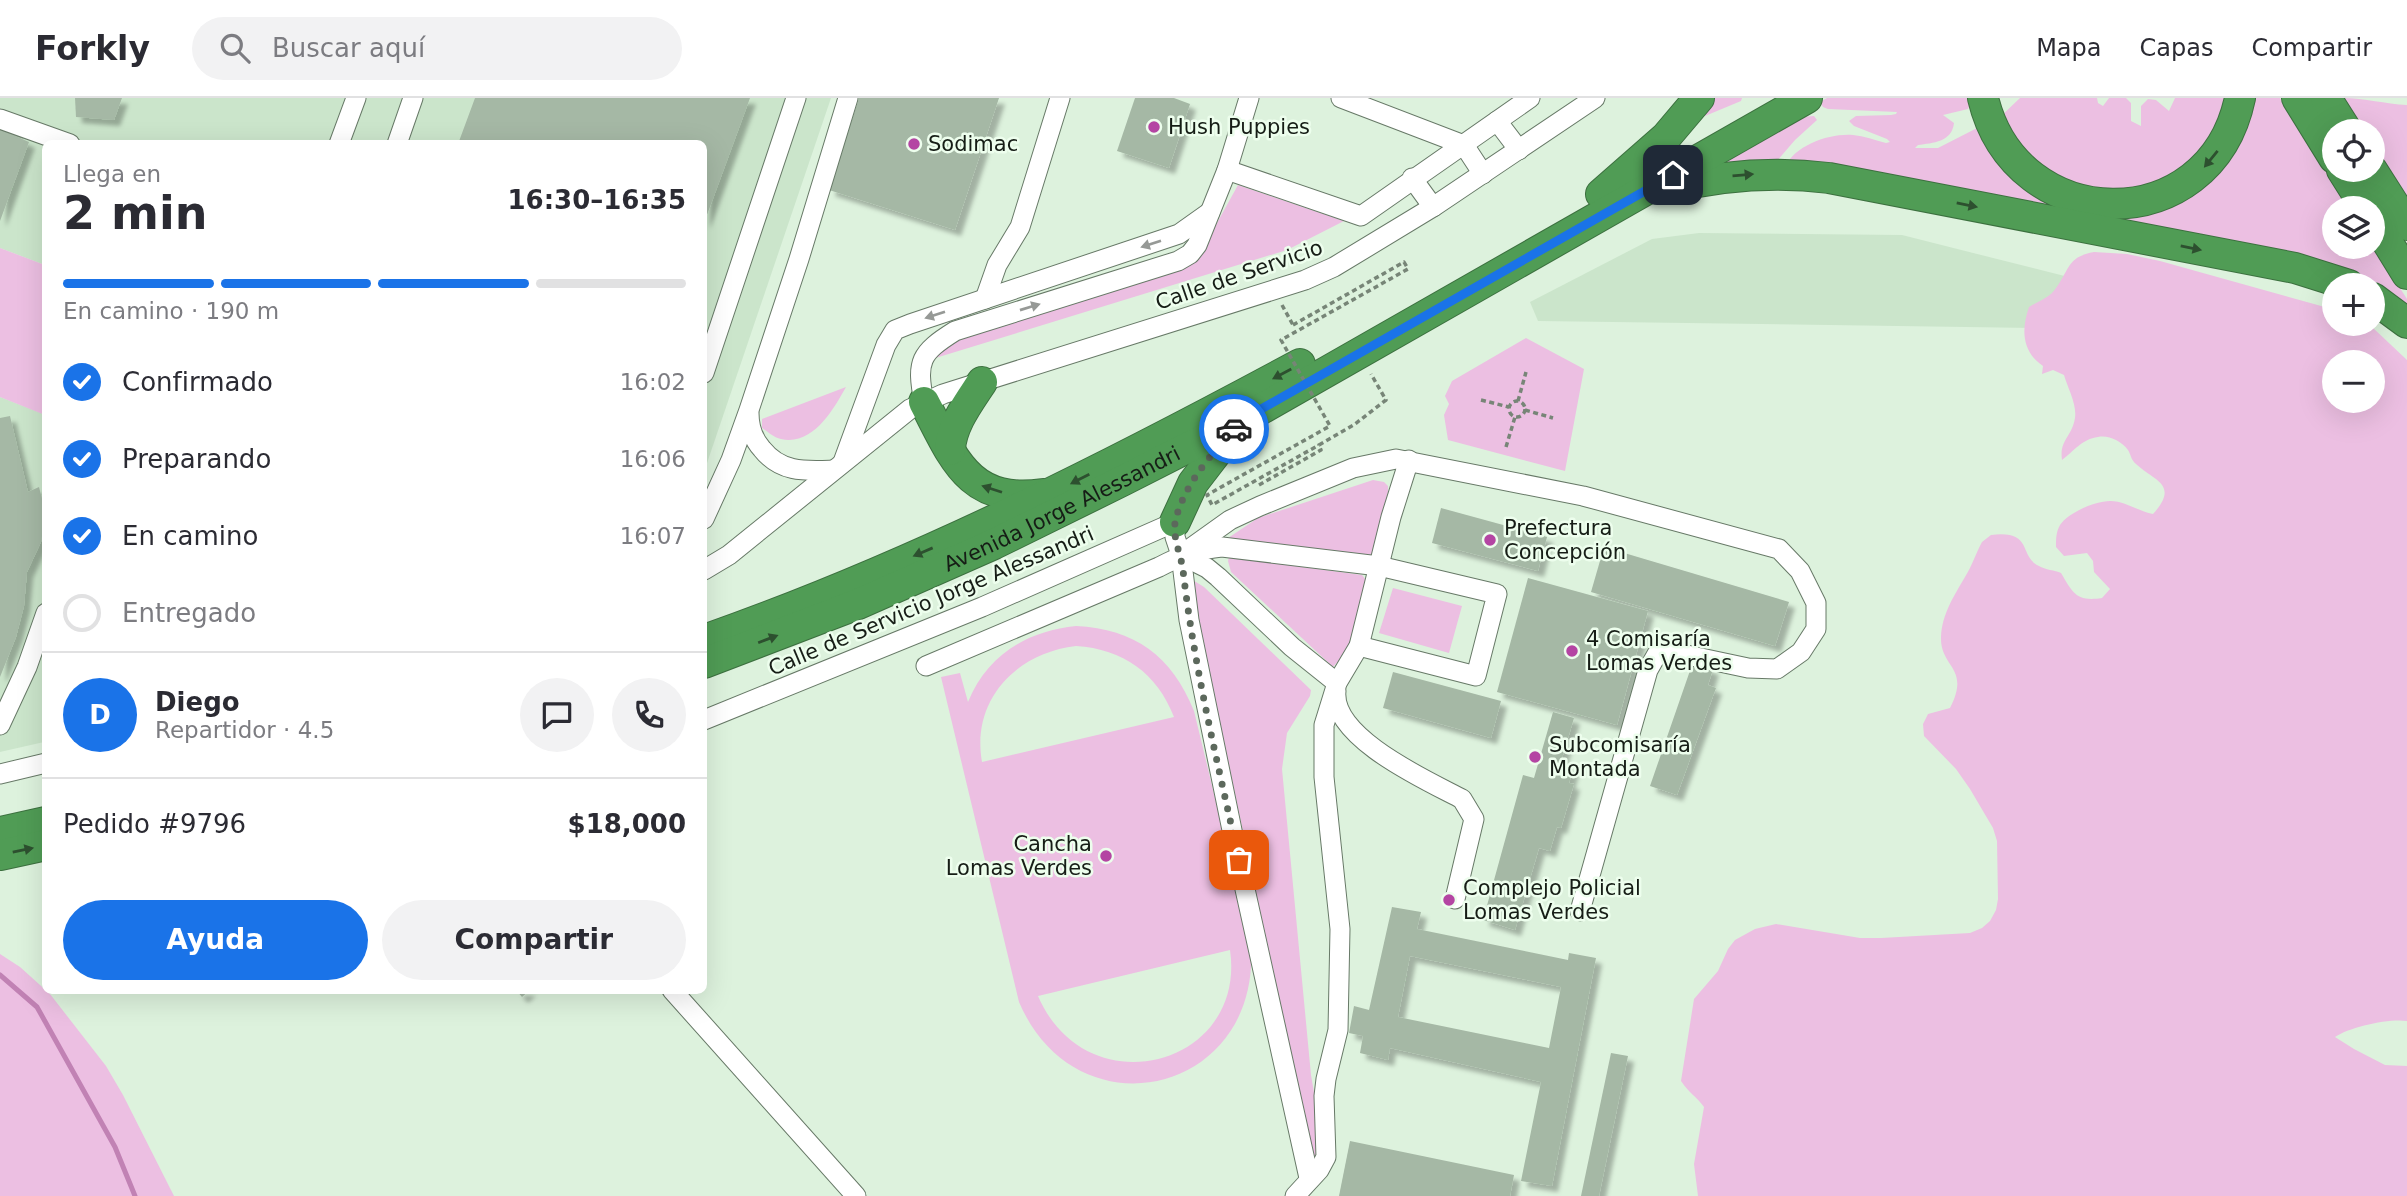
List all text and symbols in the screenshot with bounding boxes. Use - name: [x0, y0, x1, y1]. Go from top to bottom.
- search box: [192, 17, 682, 80]
- text: Forkly: [35, 29, 150, 68]
- icon: search: [216, 29, 254, 67]
- text: Buscar aquí: [272, 33, 425, 63]
- text: Mapa: [2036, 34, 2102, 62]
- text: Capas: [2140, 34, 2213, 62]
- text: Compartir: [2251, 34, 2372, 62]
- place label: Hush Puppies: [1168, 115, 1310, 139]
- marker: Hush Puppies: [1146, 119, 1162, 135]
- map controls: [2322, 119, 2385, 413]
- button: locate: [2322, 119, 2385, 182]
- place label: Sodimac: [928, 132, 1018, 156]
- marker: Sodimac: [906, 136, 922, 152]
- pin: [1643, 145, 1703, 205]
- one-way arrow: [2204, 150, 2219, 167]
- icon: home: [1654, 156, 1692, 194]
- text: Llega en: [63, 161, 161, 187]
- one-way arrow: [1732, 169, 1754, 180]
- text: 16:30–16:35: [507, 185, 686, 215]
- text: 2 min: [63, 186, 207, 240]
- button: layers: [2322, 196, 2385, 259]
- one-way arrow: [1956, 200, 1978, 211]
- street label: Calle de Servicio: [1152, 235, 1326, 315]
- one-way arrow: [1140, 239, 1161, 250]
- one-way arrow: [2180, 242, 2202, 253]
- button: +: [2322, 273, 2385, 336]
- text: En camino · 190 m: [63, 298, 279, 324]
- one-way arrow: [1020, 302, 1041, 312]
- one-way arrow: [924, 311, 945, 321]
- button: −: [2322, 350, 2385, 413]
- icon: check: [63, 363, 101, 401]
- text: Confirmado: [122, 367, 273, 397]
- one-way arrow: [1272, 368, 1292, 380]
- text: 16:02: [620, 369, 686, 395]
- courier: [1199, 394, 1269, 464]
- icon: car: [1215, 410, 1253, 448]
- icon: check: [63, 440, 101, 478]
- street label: Avenida Jorge Alessandri: [940, 441, 1184, 577]
- text: Preparando: [122, 444, 271, 474]
- text: 16:06: [620, 446, 686, 472]
- one-way arrow: [1070, 473, 1090, 484]
- one-way arrow: [982, 483, 1003, 494]
- place label: Prefectura Concepción: [1504, 516, 1626, 564]
- icon: check: [63, 517, 101, 555]
- text: En camino: [122, 521, 258, 551]
- street label: Calle de Servicio Jorge Alessandri: [765, 521, 1097, 681]
- text: 16:07: [620, 523, 686, 549]
- marker: Prefectura Concepción: [1482, 532, 1498, 548]
- one-way arrow: [913, 546, 933, 558]
- text: Entregado: [122, 598, 256, 628]
- place label: 4 Comisaría Lomas Verdes: [1586, 627, 1732, 675]
- one-way arrow: [757, 633, 778, 644]
- marker: 4 Comisaría Lomas Verdes: [1564, 643, 1580, 659]
- button: chat: [520, 678, 594, 752]
- button: phone: [612, 678, 686, 752]
- text: Diego: [155, 687, 240, 717]
- text: D: [89, 700, 111, 730]
- text: Repartidor · 4.5: [155, 717, 334, 743]
- place label: Subcomisaría Montada: [1549, 733, 1691, 781]
- marker: Subcomisaría Montada: [1527, 749, 1543, 765]
- text: Pedido #9796: [63, 809, 246, 839]
- text: $18,000: [568, 809, 686, 839]
- pin: [1209, 830, 1269, 890]
- place label: Cancha Lomas Verdes: [946, 832, 1092, 880]
- icon: bag: [1220, 841, 1258, 879]
- one-way arrow: [12, 844, 34, 855]
- marker: Cancha Lomas Verdes: [1098, 848, 1114, 864]
- place label: Complejo Policial Lomas Verdes: [1463, 876, 1641, 924]
- marker: Complejo Policial Lomas Verdes: [1441, 892, 1457, 908]
- button: Ayuda: [63, 900, 368, 980]
- button: Compartir: [382, 900, 686, 980]

